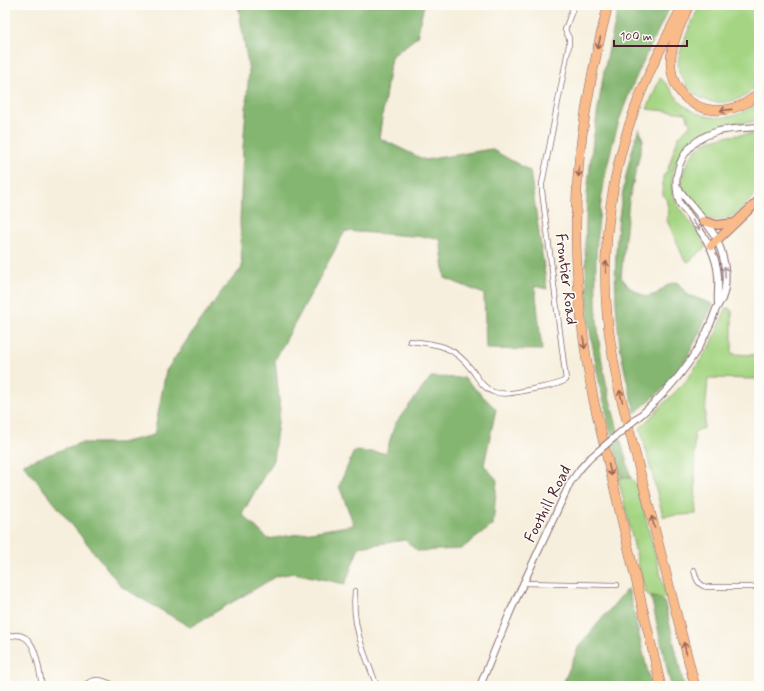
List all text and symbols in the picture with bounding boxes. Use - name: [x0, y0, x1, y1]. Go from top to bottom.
- scale bar: [614, 22, 687, 48]
- text: 100 m: [620, 29, 652, 45]
- one-way arrow: [595, 36, 603, 49]
- one-way arrow: [720, 106, 733, 114]
- one-way arrow: [576, 164, 583, 177]
- one-way arrow: [692, 219, 700, 230]
- street label: Frontier Road: [550, 232, 582, 326]
- one-way arrow: [602, 261, 610, 274]
- one-way arrow: [721, 266, 728, 279]
- one-way arrow: [580, 336, 588, 349]
- one-way arrow: [616, 390, 624, 403]
- street label: Foothill Road: [520, 462, 576, 546]
- one-way arrow: [606, 463, 614, 476]
- one-way arrow: [648, 516, 656, 529]
- one-way arrow: [681, 642, 688, 655]

